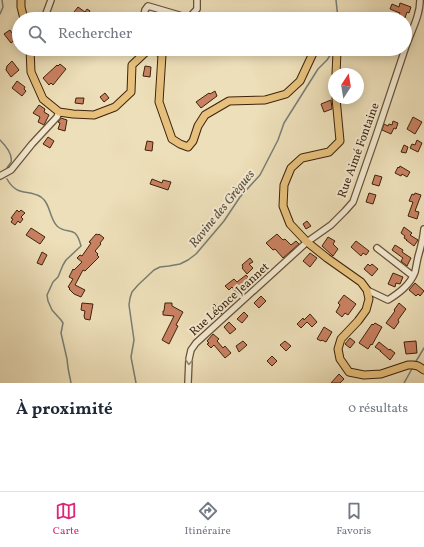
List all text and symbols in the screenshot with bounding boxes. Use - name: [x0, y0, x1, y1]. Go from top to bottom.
- search box: [12, 12, 412, 56]
- icon: search: [26, 23, 48, 45]
- text: Rechercher: [58, 24, 132, 45]
- north arrow: [328, 68, 364, 104]
- street label: Rue Aimé Fontaine: [334, 100, 384, 200]
- water label: Ravine des Grègues: [185, 166, 260, 252]
- street label: Rue Léonce Jeannet: [186, 260, 273, 340]
- one-way arrow: [185, 359, 194, 365]
- text: À proximité: [16, 398, 113, 421]
- text: 0 résultats: [348, 400, 408, 418]
- tab: Carte: [53, 500, 79, 539]
- tab: Itinéraire: [185, 500, 231, 539]
- tab: Favoris: [336, 500, 371, 539]

